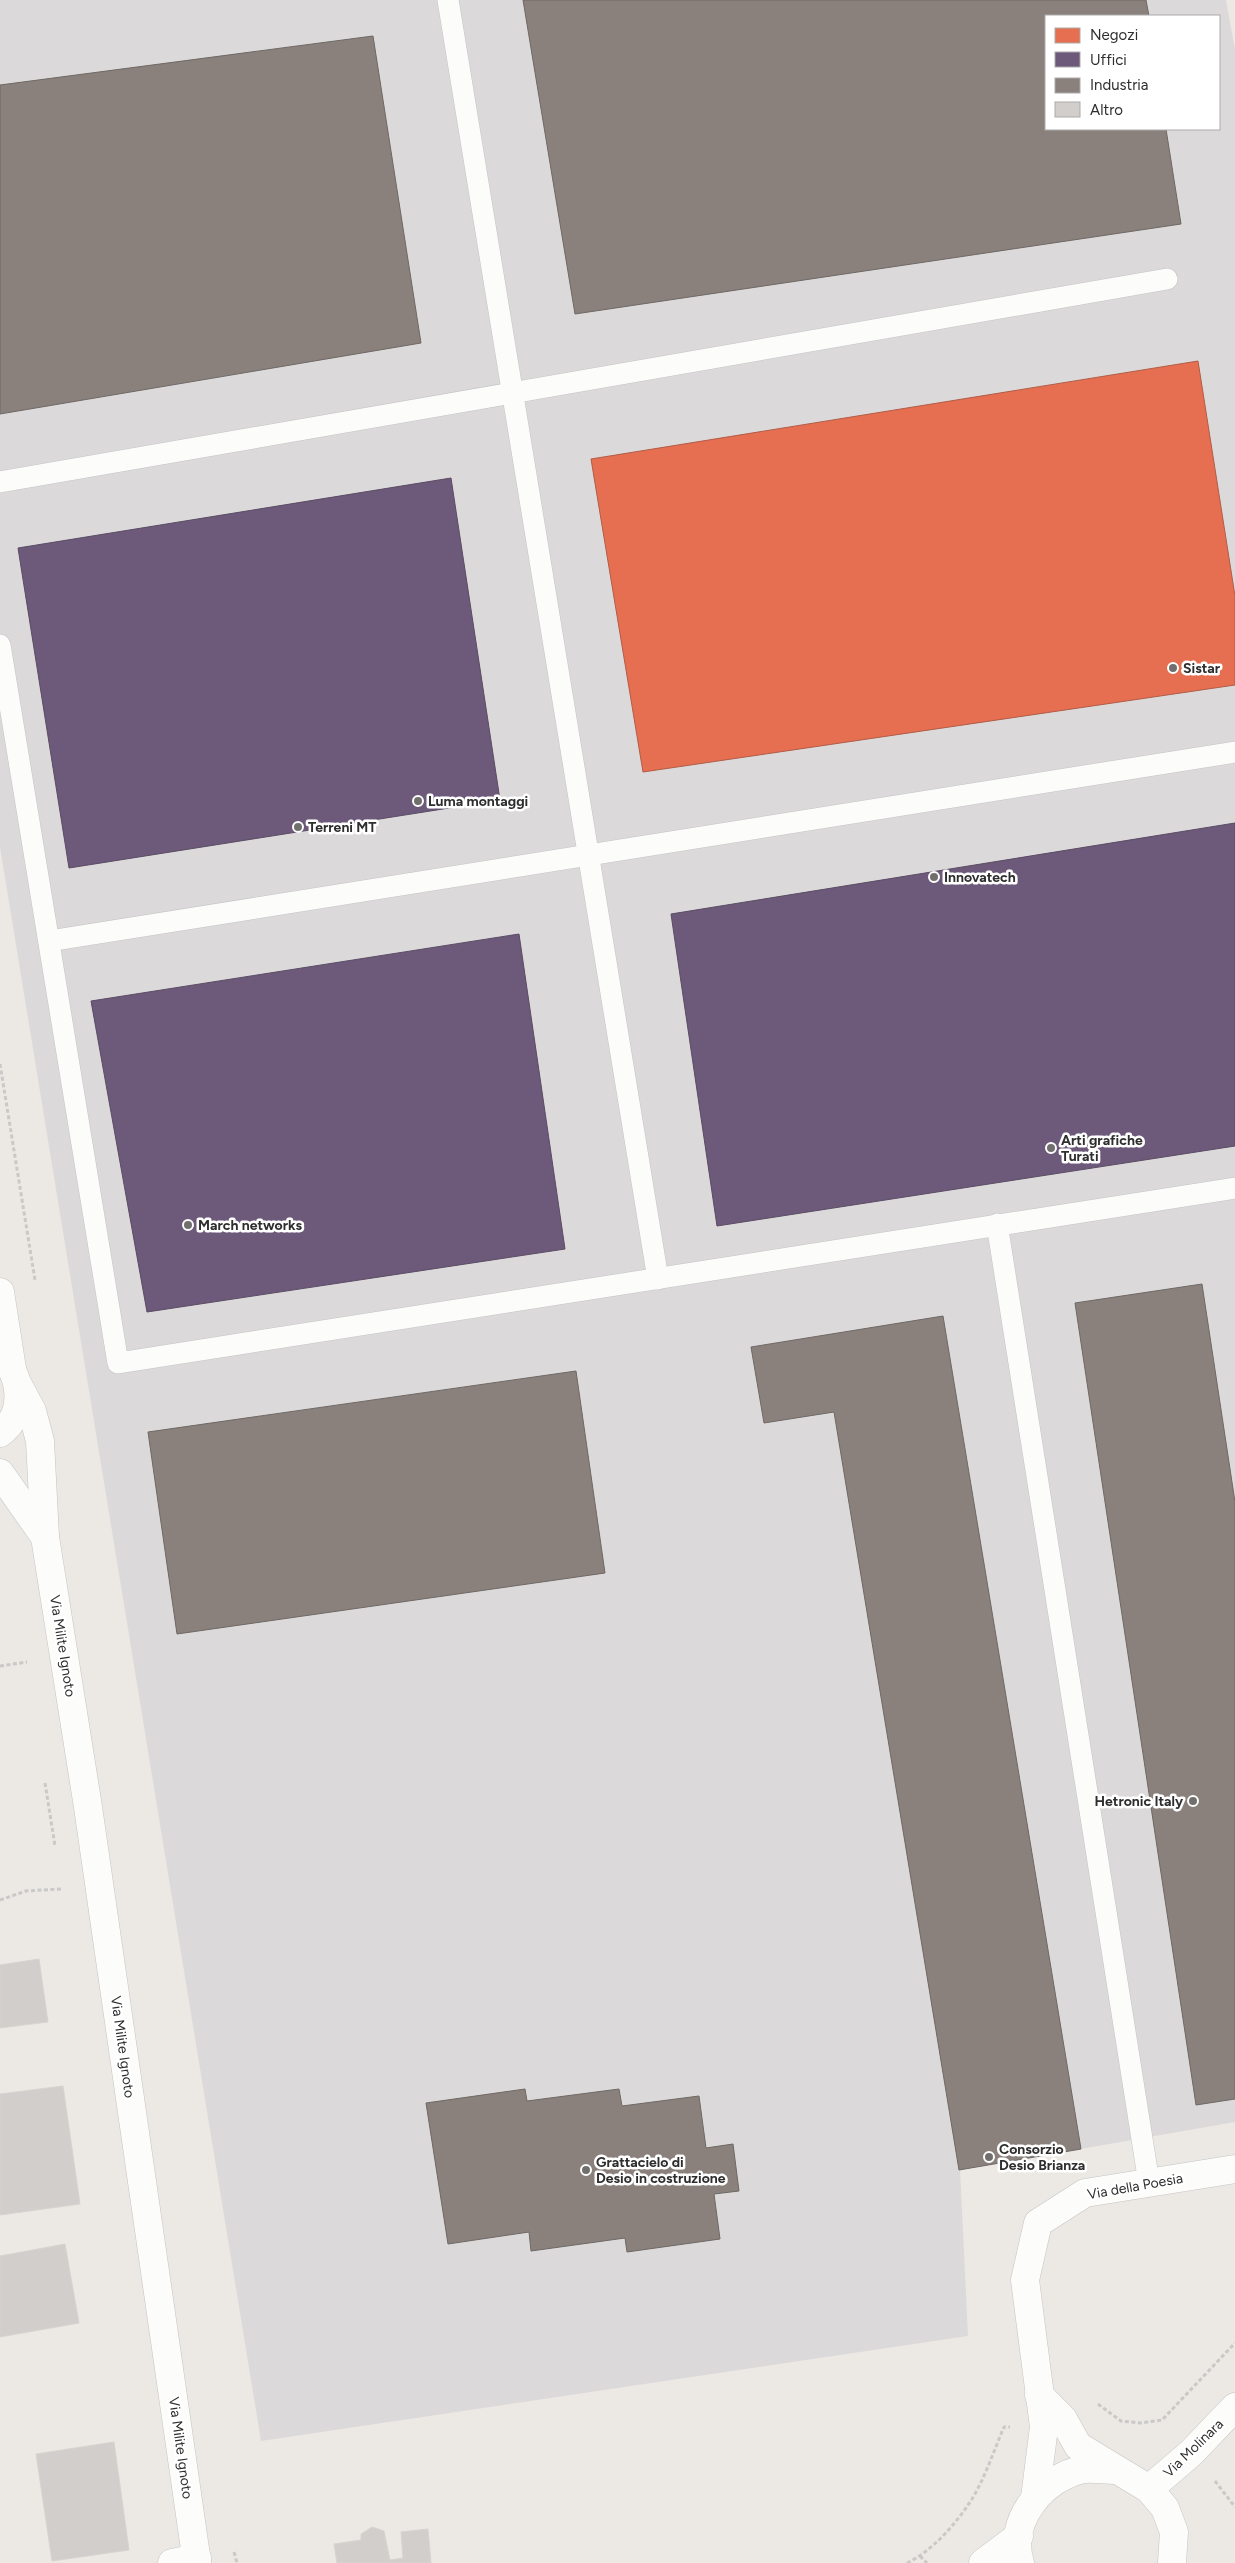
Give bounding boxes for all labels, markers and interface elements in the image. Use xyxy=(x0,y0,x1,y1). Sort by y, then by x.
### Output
legend xyxy=(1045,15,1220,130)
text: Negozi xyxy=(1090,26,1138,44)
text: Uffici xyxy=(1090,51,1127,69)
text: Industria xyxy=(1090,76,1148,94)
text: Altro xyxy=(1090,101,1123,119)
place label: Sistar xyxy=(1183,660,1221,677)
marker: Sistar xyxy=(1167,662,1179,674)
place label: Luma montaggi xyxy=(428,793,528,810)
marker: Luma montaggi xyxy=(412,795,424,807)
place label: Terreni MT xyxy=(308,819,377,836)
marker: Terreni MT xyxy=(292,821,304,833)
place label: Innovatech xyxy=(944,869,1016,886)
marker: Innovatech xyxy=(928,871,940,883)
place label: Arti grafiche Turati xyxy=(1061,1132,1143,1165)
marker: Arti grafiche Turati xyxy=(1045,1142,1057,1154)
place label: March networks xyxy=(198,1217,302,1234)
marker: March networks xyxy=(182,1219,194,1231)
street label: Via Milite Ignoto xyxy=(46,1594,79,1698)
place label: Hetronic Italy xyxy=(1095,1793,1184,1810)
marker: Hetronic Italy xyxy=(1187,1795,1199,1807)
street label: Via Milite Ignoto xyxy=(107,1995,138,2099)
place label: Consorzio Desio Brianza xyxy=(999,2141,1085,2174)
marker: Consorzio Desio Brianza xyxy=(983,2151,995,2163)
place label: Grattacielo di Desio in costruzione xyxy=(596,2154,726,2187)
marker: Grattacielo di Desio in costruzione xyxy=(580,2164,592,2176)
street label: Via della Poesia xyxy=(1086,2170,1184,2203)
street label: Via Milite Ignoto xyxy=(165,2396,196,2500)
street label: Via Molinara xyxy=(1160,2416,1227,2481)

